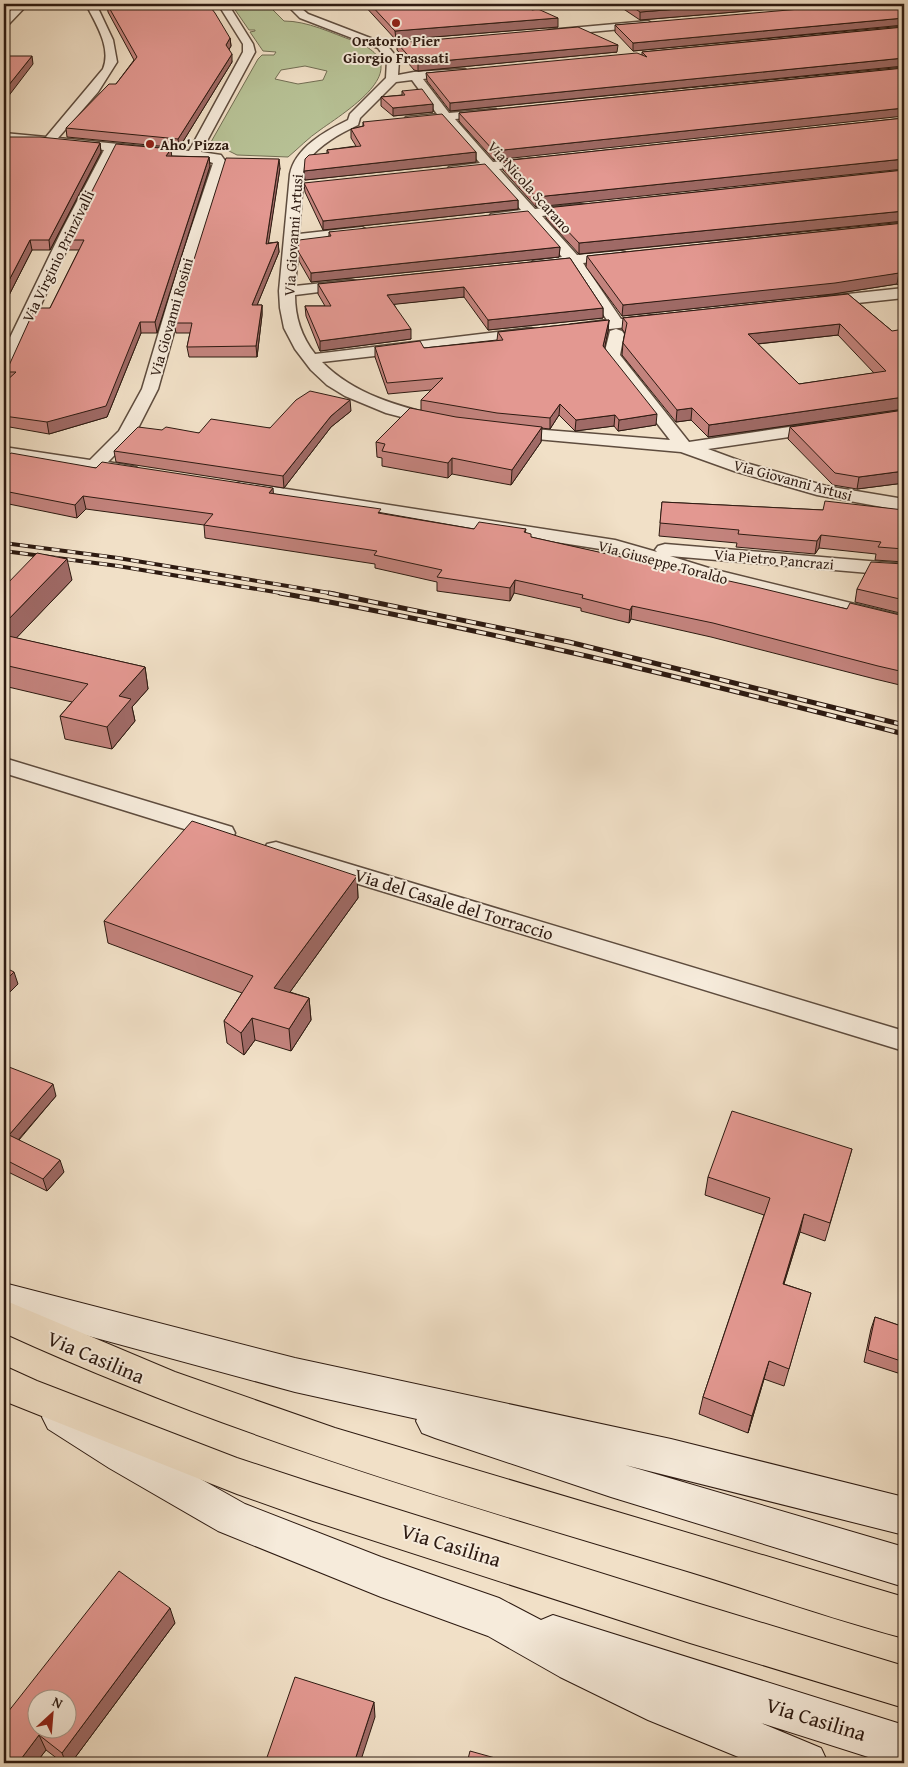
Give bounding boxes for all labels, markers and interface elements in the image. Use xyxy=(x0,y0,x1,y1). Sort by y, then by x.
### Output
marker: Oratorio Pier Giorgio Frassati xyxy=(390,17,402,29)
place label: Oratorio Pier Giorgio Frassati xyxy=(343,30,449,68)
place label: Aho' Pizza xyxy=(160,134,230,155)
street label: Via Nicola Scarano xyxy=(483,136,577,238)
marker: Aho' Pizza xyxy=(144,138,156,150)
street label: Via Giovanni Artusi xyxy=(278,173,308,297)
street label: Via Virginio Prinzivalli xyxy=(17,186,99,326)
street label: Via Giovanni Rosini xyxy=(144,255,198,379)
street label: Via Giovanni Artusi xyxy=(731,454,855,506)
street label: Via Giuseppe Toraldo xyxy=(596,535,731,590)
street label: Via Pietro Pancrazi xyxy=(713,543,835,575)
street label: Via del Casale del Torraccio xyxy=(351,861,557,947)
street label: Via Casilina xyxy=(42,1323,150,1391)
street label: Via Casilina xyxy=(397,1515,505,1575)
street label: Via Casilina xyxy=(762,1689,870,1749)
north arrow xyxy=(28,1690,78,1740)
text: N xyxy=(49,1691,67,1714)

